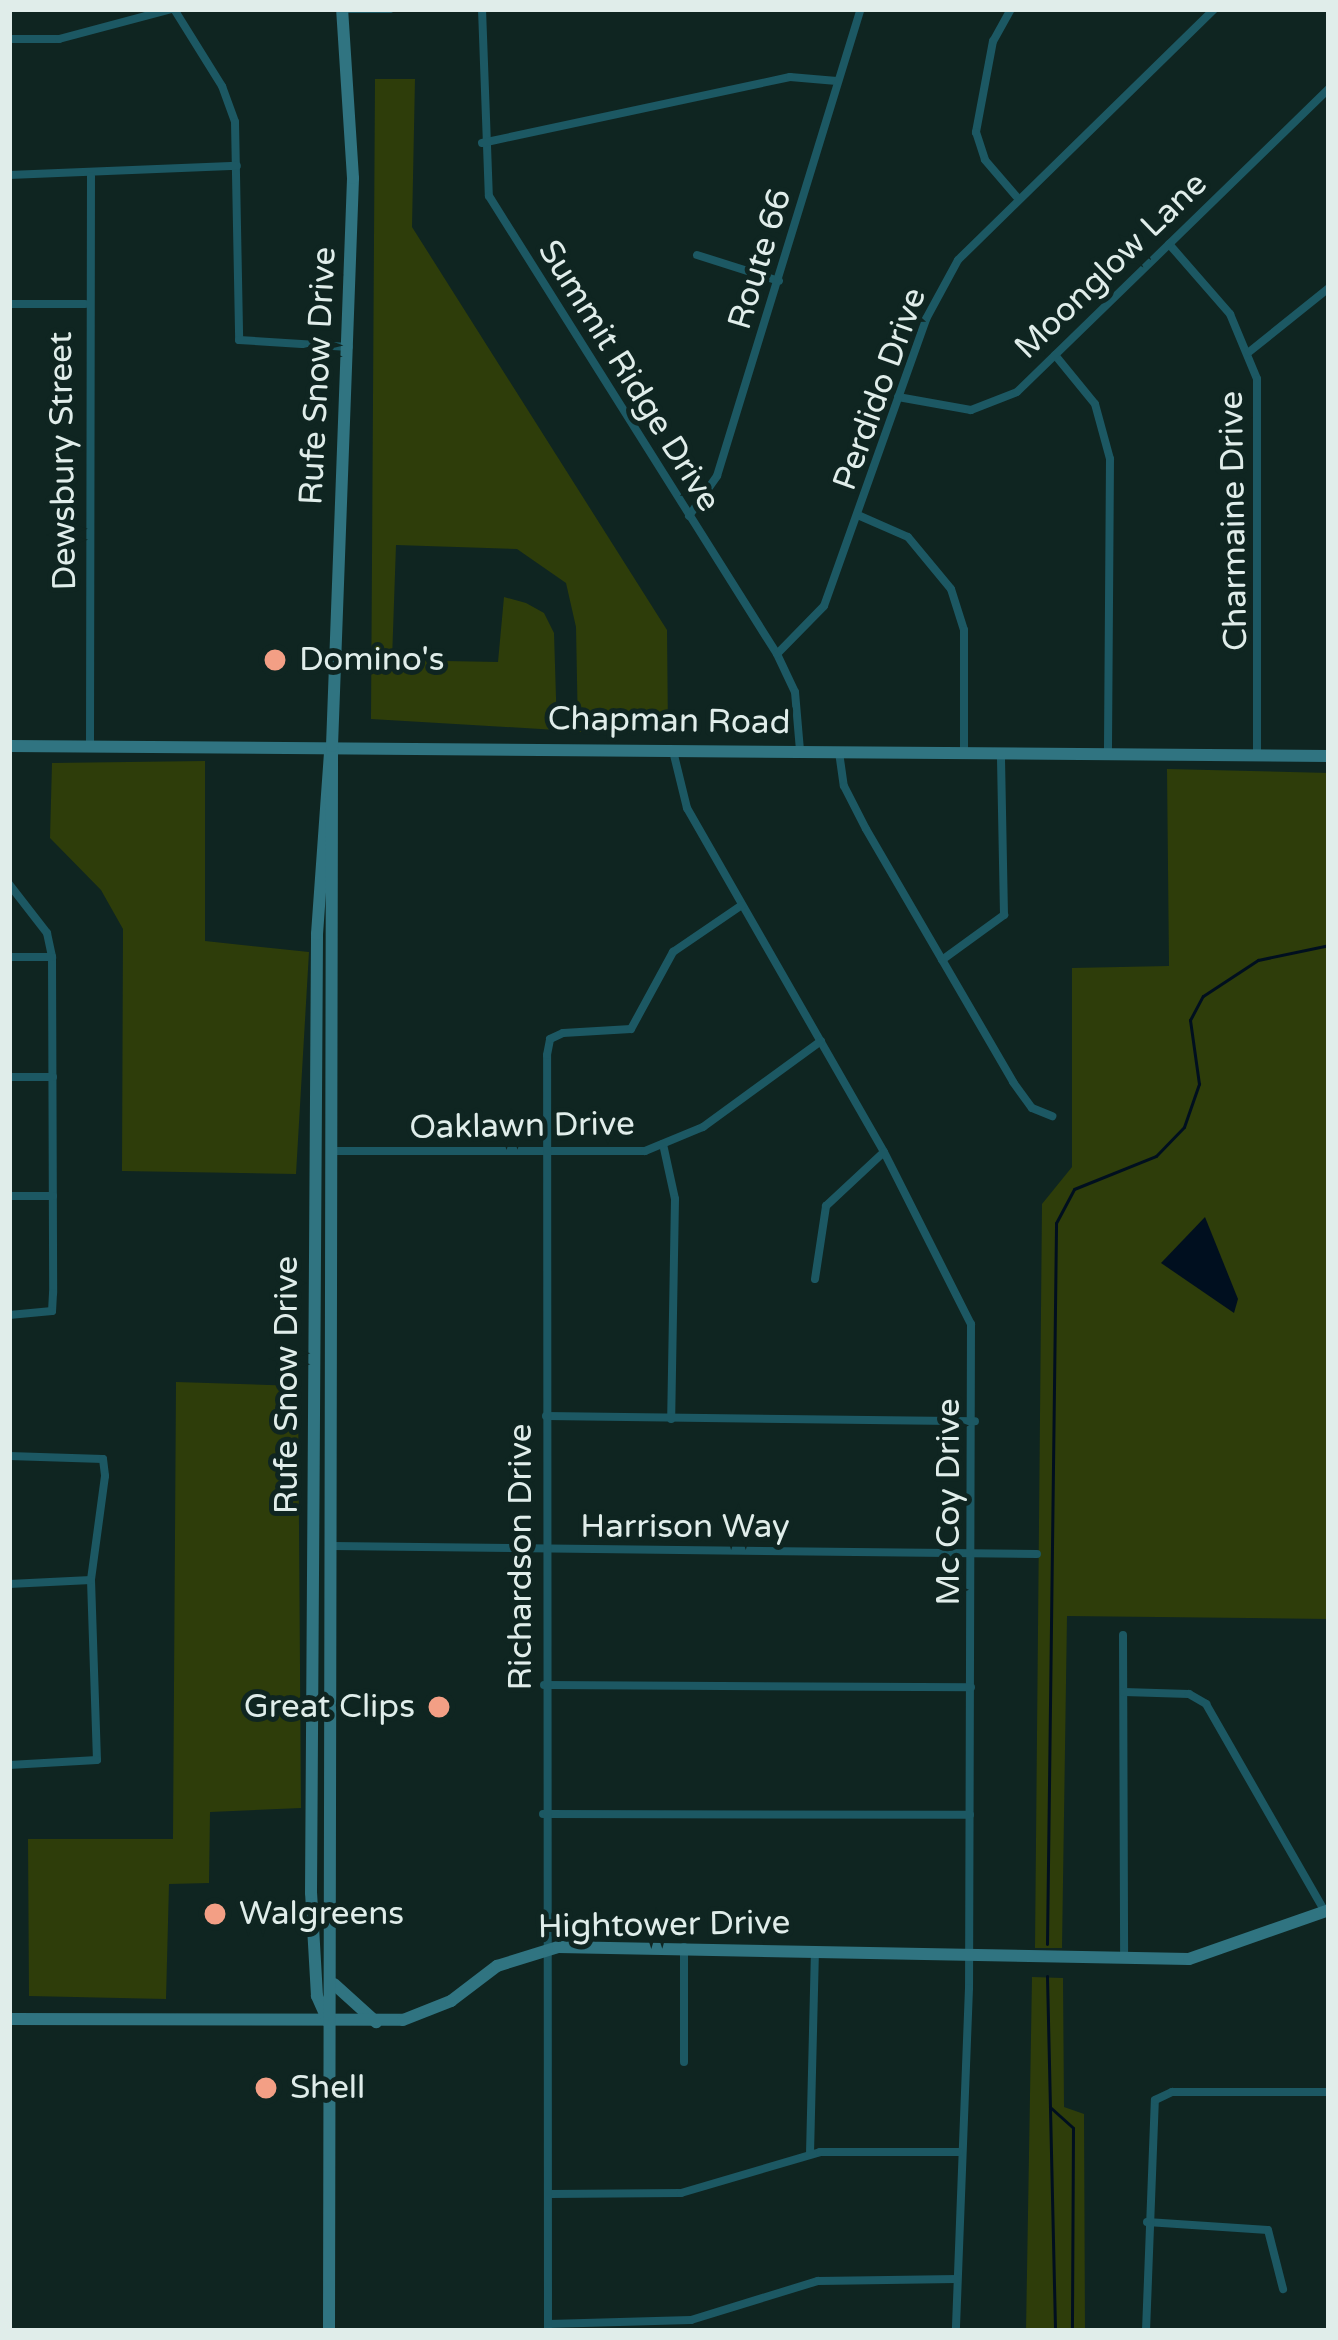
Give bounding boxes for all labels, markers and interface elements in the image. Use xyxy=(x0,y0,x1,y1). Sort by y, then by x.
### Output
street label: Moonglow Lane xyxy=(1007,164,1215,368)
street label: Route 66 xyxy=(720,184,800,334)
street label: Summit Ridge Drive xyxy=(530,233,728,519)
street label: Rufe Snow Drive xyxy=(291,246,345,506)
street label: Perdido Drive xyxy=(825,282,935,496)
street label: Dewsbury Street xyxy=(41,331,85,591)
street label: Charmaine Drive xyxy=(1212,391,1256,651)
place label: Domino's xyxy=(299,640,445,680)
marker: Domino's xyxy=(262,647,288,673)
street label: Chapman Road xyxy=(547,699,791,743)
street label: Oaklawn Drive xyxy=(409,1104,635,1148)
street label: Rufe Snow Drive xyxy=(267,1256,307,1514)
street label: Mc Coy Drive xyxy=(929,1398,969,1606)
street label: Richardson Drive xyxy=(501,1424,541,1690)
street label: Harrison Way xyxy=(580,1507,790,1547)
place label: Great Clips xyxy=(244,1687,415,1727)
marker: Great Clips xyxy=(426,1694,452,1720)
place label: Walgreens xyxy=(239,1894,404,1934)
marker: Walgreens xyxy=(202,1901,228,1927)
street label: Hightower Drive xyxy=(537,1903,791,1947)
place label: Shell xyxy=(290,2068,365,2108)
marker: Shell xyxy=(253,2075,279,2101)

